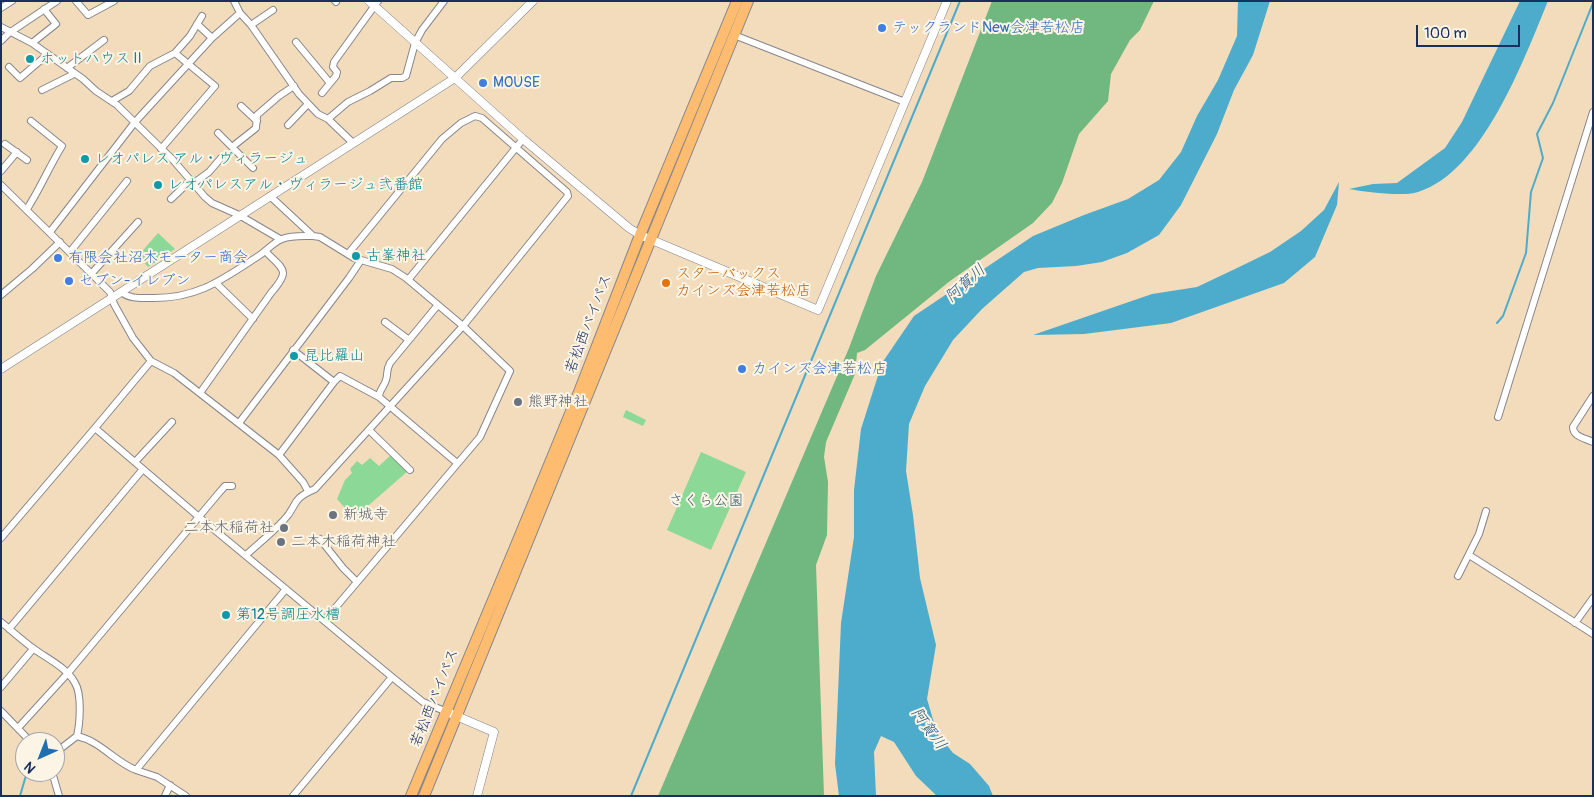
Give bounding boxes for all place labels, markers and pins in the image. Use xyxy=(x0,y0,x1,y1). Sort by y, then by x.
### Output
place label: テックランドNew会津若松店 xyxy=(892,19,1085,37)
marker: テックランドNew会津若松店 xyxy=(876,22,888,34)
place label: ホットハウス II xyxy=(40,50,142,68)
marker: ホットハウス II xyxy=(24,53,36,65)
place label: MOUSE xyxy=(493,74,540,92)
marker: MOUSE xyxy=(477,77,489,89)
place label: レオパレス アル・ヴィラージュ xyxy=(95,150,308,168)
marker: レオパレス アル・ヴィラージュ xyxy=(79,153,91,165)
place label: レオパレスアル・ヴィラージュ弐番館 xyxy=(168,176,423,194)
marker: レオパレスアル・ヴィラージュ弐番館 xyxy=(152,179,164,191)
place label: 古峯神社 xyxy=(366,247,426,265)
place label: 有限会社沼木モーター商会 xyxy=(68,249,248,267)
marker: 古峯神社 xyxy=(350,250,362,262)
marker: 有限会社沼木モーター商会 xyxy=(52,252,64,264)
place label: スターバックス カインズ会津若松店 xyxy=(676,265,811,300)
place label: セブン-イレブン xyxy=(79,272,190,290)
marker: セブン-イレブン xyxy=(63,275,75,287)
marker: スターバックス カインズ会津若松店 xyxy=(660,277,672,289)
place label: 昆比羅山 xyxy=(304,347,364,365)
marker: 昆比羅山 xyxy=(288,350,300,362)
place label: カインズ会津若松店 xyxy=(752,360,887,378)
marker: カインズ会津若松店 xyxy=(736,363,748,375)
place label: 熊野神社 xyxy=(528,393,588,411)
marker: 熊野神社 xyxy=(512,396,524,408)
place label: 新城寺 xyxy=(343,506,388,524)
marker: 新城寺 xyxy=(327,509,339,521)
place label: 二本木稲荷社 xyxy=(184,519,274,537)
marker: 二本木稲荷社 xyxy=(278,522,290,534)
place label: 二本木稲荷神社 xyxy=(291,533,396,551)
marker: 二本木稲荷神社 xyxy=(275,536,287,548)
place label: 第12号調圧水槽 xyxy=(236,606,340,624)
marker: 第12号調圧水槽 xyxy=(220,609,232,621)

